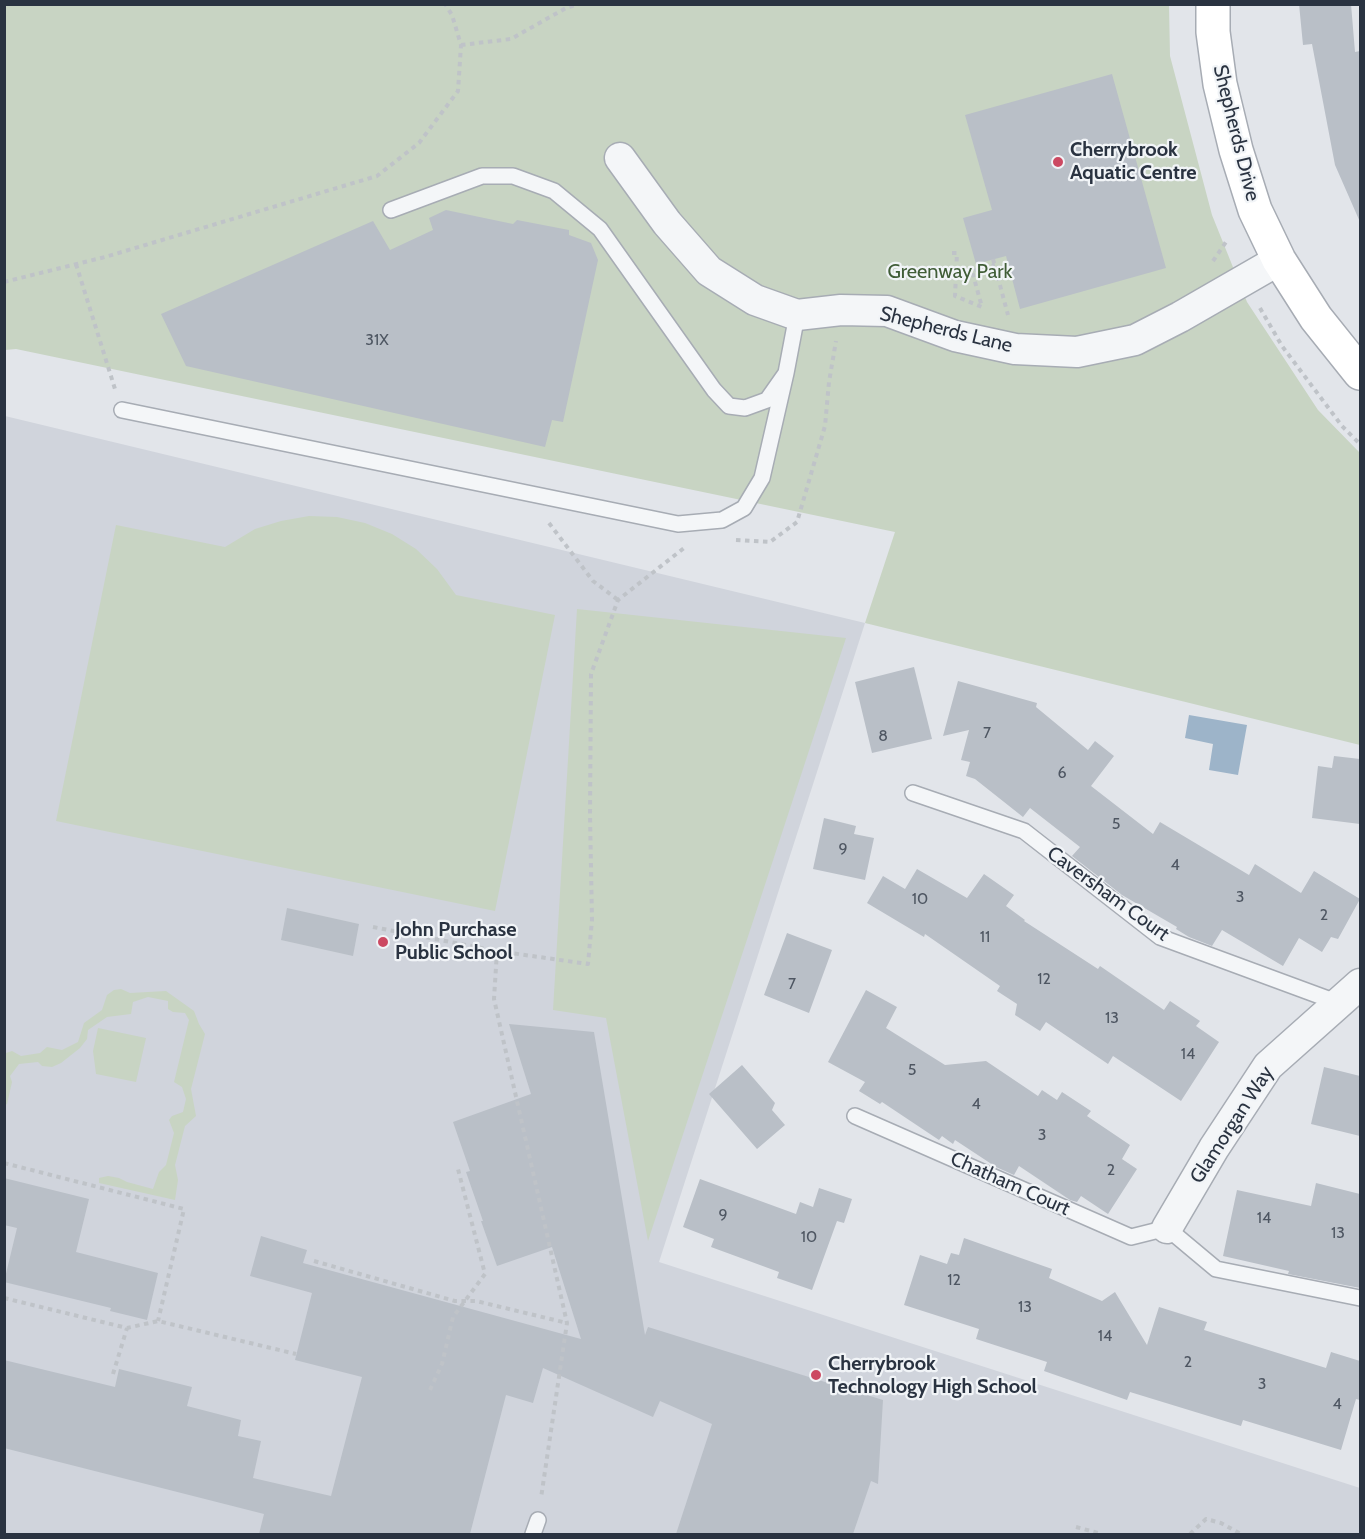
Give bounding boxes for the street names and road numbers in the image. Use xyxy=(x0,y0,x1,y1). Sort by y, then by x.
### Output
street label: Shepherds Drive xyxy=(1207,62,1265,204)
street label: Shepherds Lane xyxy=(877,302,1015,358)
street label: Caversham Court xyxy=(1042,842,1174,946)
street label: Glamorgan Way xyxy=(1185,1062,1279,1188)
street label: Chatham Court xyxy=(946,1147,1074,1221)

